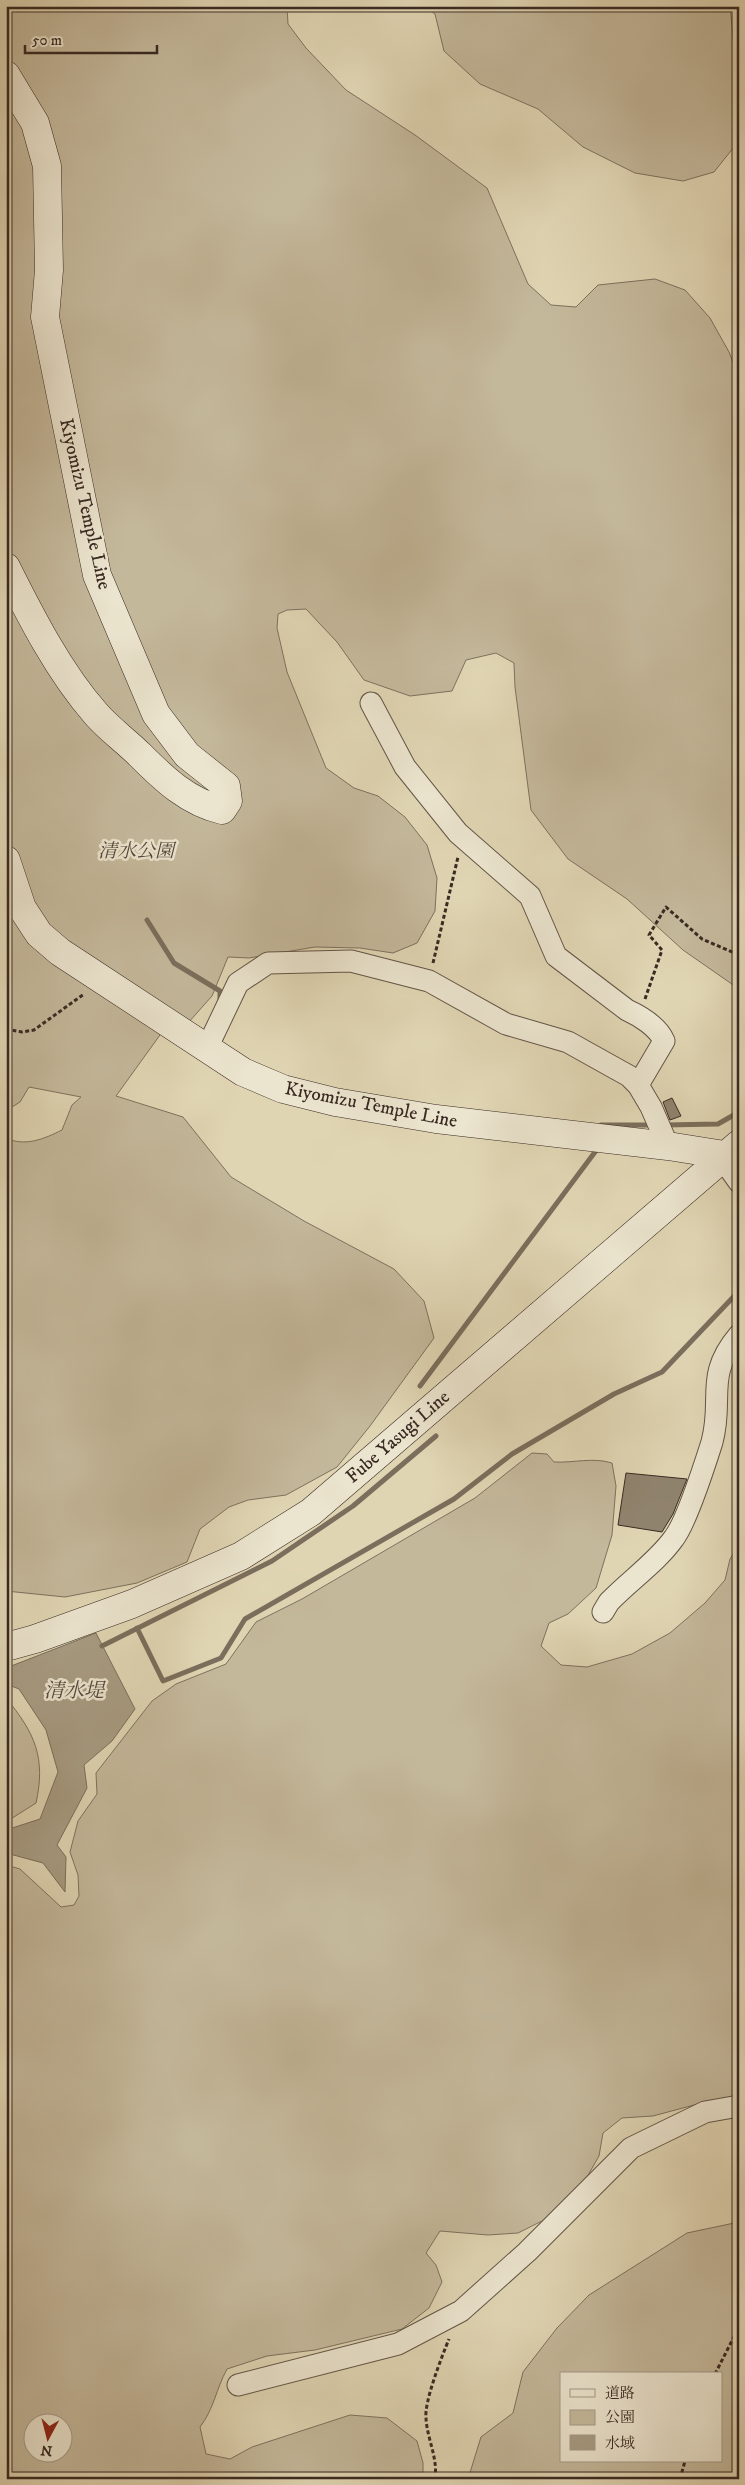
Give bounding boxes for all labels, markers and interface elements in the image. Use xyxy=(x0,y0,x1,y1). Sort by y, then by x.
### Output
scale bar xyxy=(25,22,158,54)
text: 50 m xyxy=(32,31,62,50)
street label: Kiyomizu Temple Line xyxy=(54,416,116,592)
park label: 清水公園 xyxy=(98,840,177,863)
street label: Kiyomizu Temple Line xyxy=(283,1077,459,1133)
street label: Fube Yasugi Line xyxy=(341,1386,455,1488)
water label: 清水堤 xyxy=(44,1679,106,1704)
legend xyxy=(560,2372,722,2462)
text: 道路 xyxy=(605,2384,635,2403)
text: 公園 xyxy=(605,2408,635,2427)
north arrow xyxy=(22,2412,72,2462)
text: 水域 xyxy=(605,2434,635,2453)
text: N xyxy=(39,2440,53,2460)

